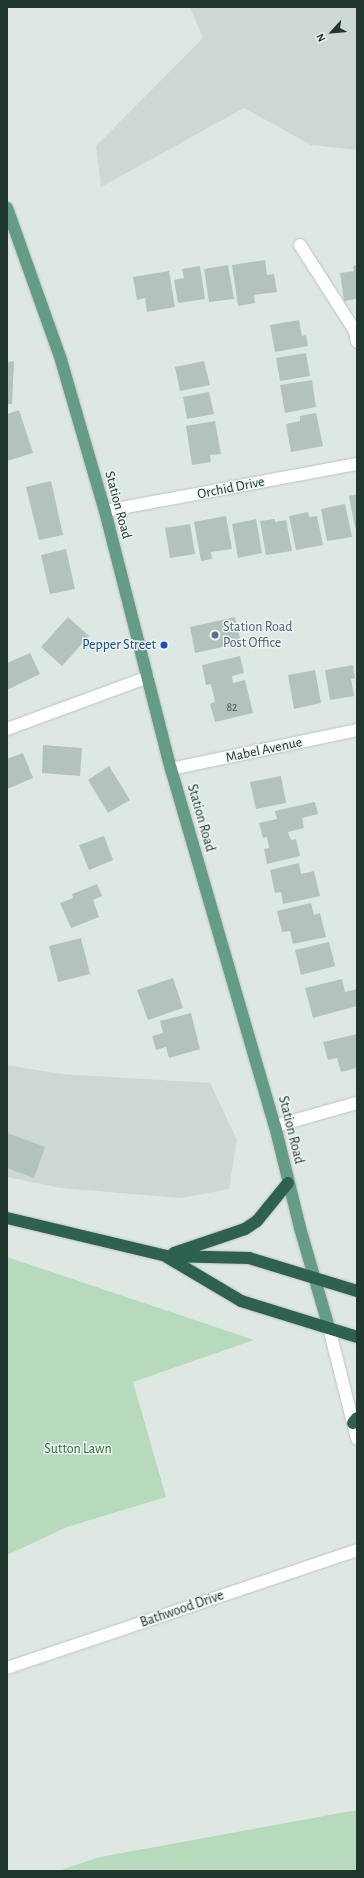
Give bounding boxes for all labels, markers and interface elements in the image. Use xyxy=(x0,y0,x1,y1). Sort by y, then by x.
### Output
north arrow xyxy=(312,12,352,52)
text: N xyxy=(314,32,328,44)
street label: Station Road xyxy=(101,469,135,541)
street label: Orchid Drive xyxy=(196,473,266,503)
place label: Station Road Post Office xyxy=(223,619,293,652)
marker: Station Road Post Office xyxy=(210,630,220,640)
place label: Pepper Street xyxy=(82,637,156,653)
marker: Pepper Street xyxy=(159,640,169,650)
house number: 82 xyxy=(226,701,238,715)
street label: Mabel Avenue xyxy=(224,734,304,766)
street label: Station Road xyxy=(183,782,219,854)
street label: Station Road xyxy=(274,1094,308,1166)
park label: Sutton Lawn xyxy=(44,1441,112,1457)
street label: Bathwood Drive xyxy=(138,1587,226,1631)

